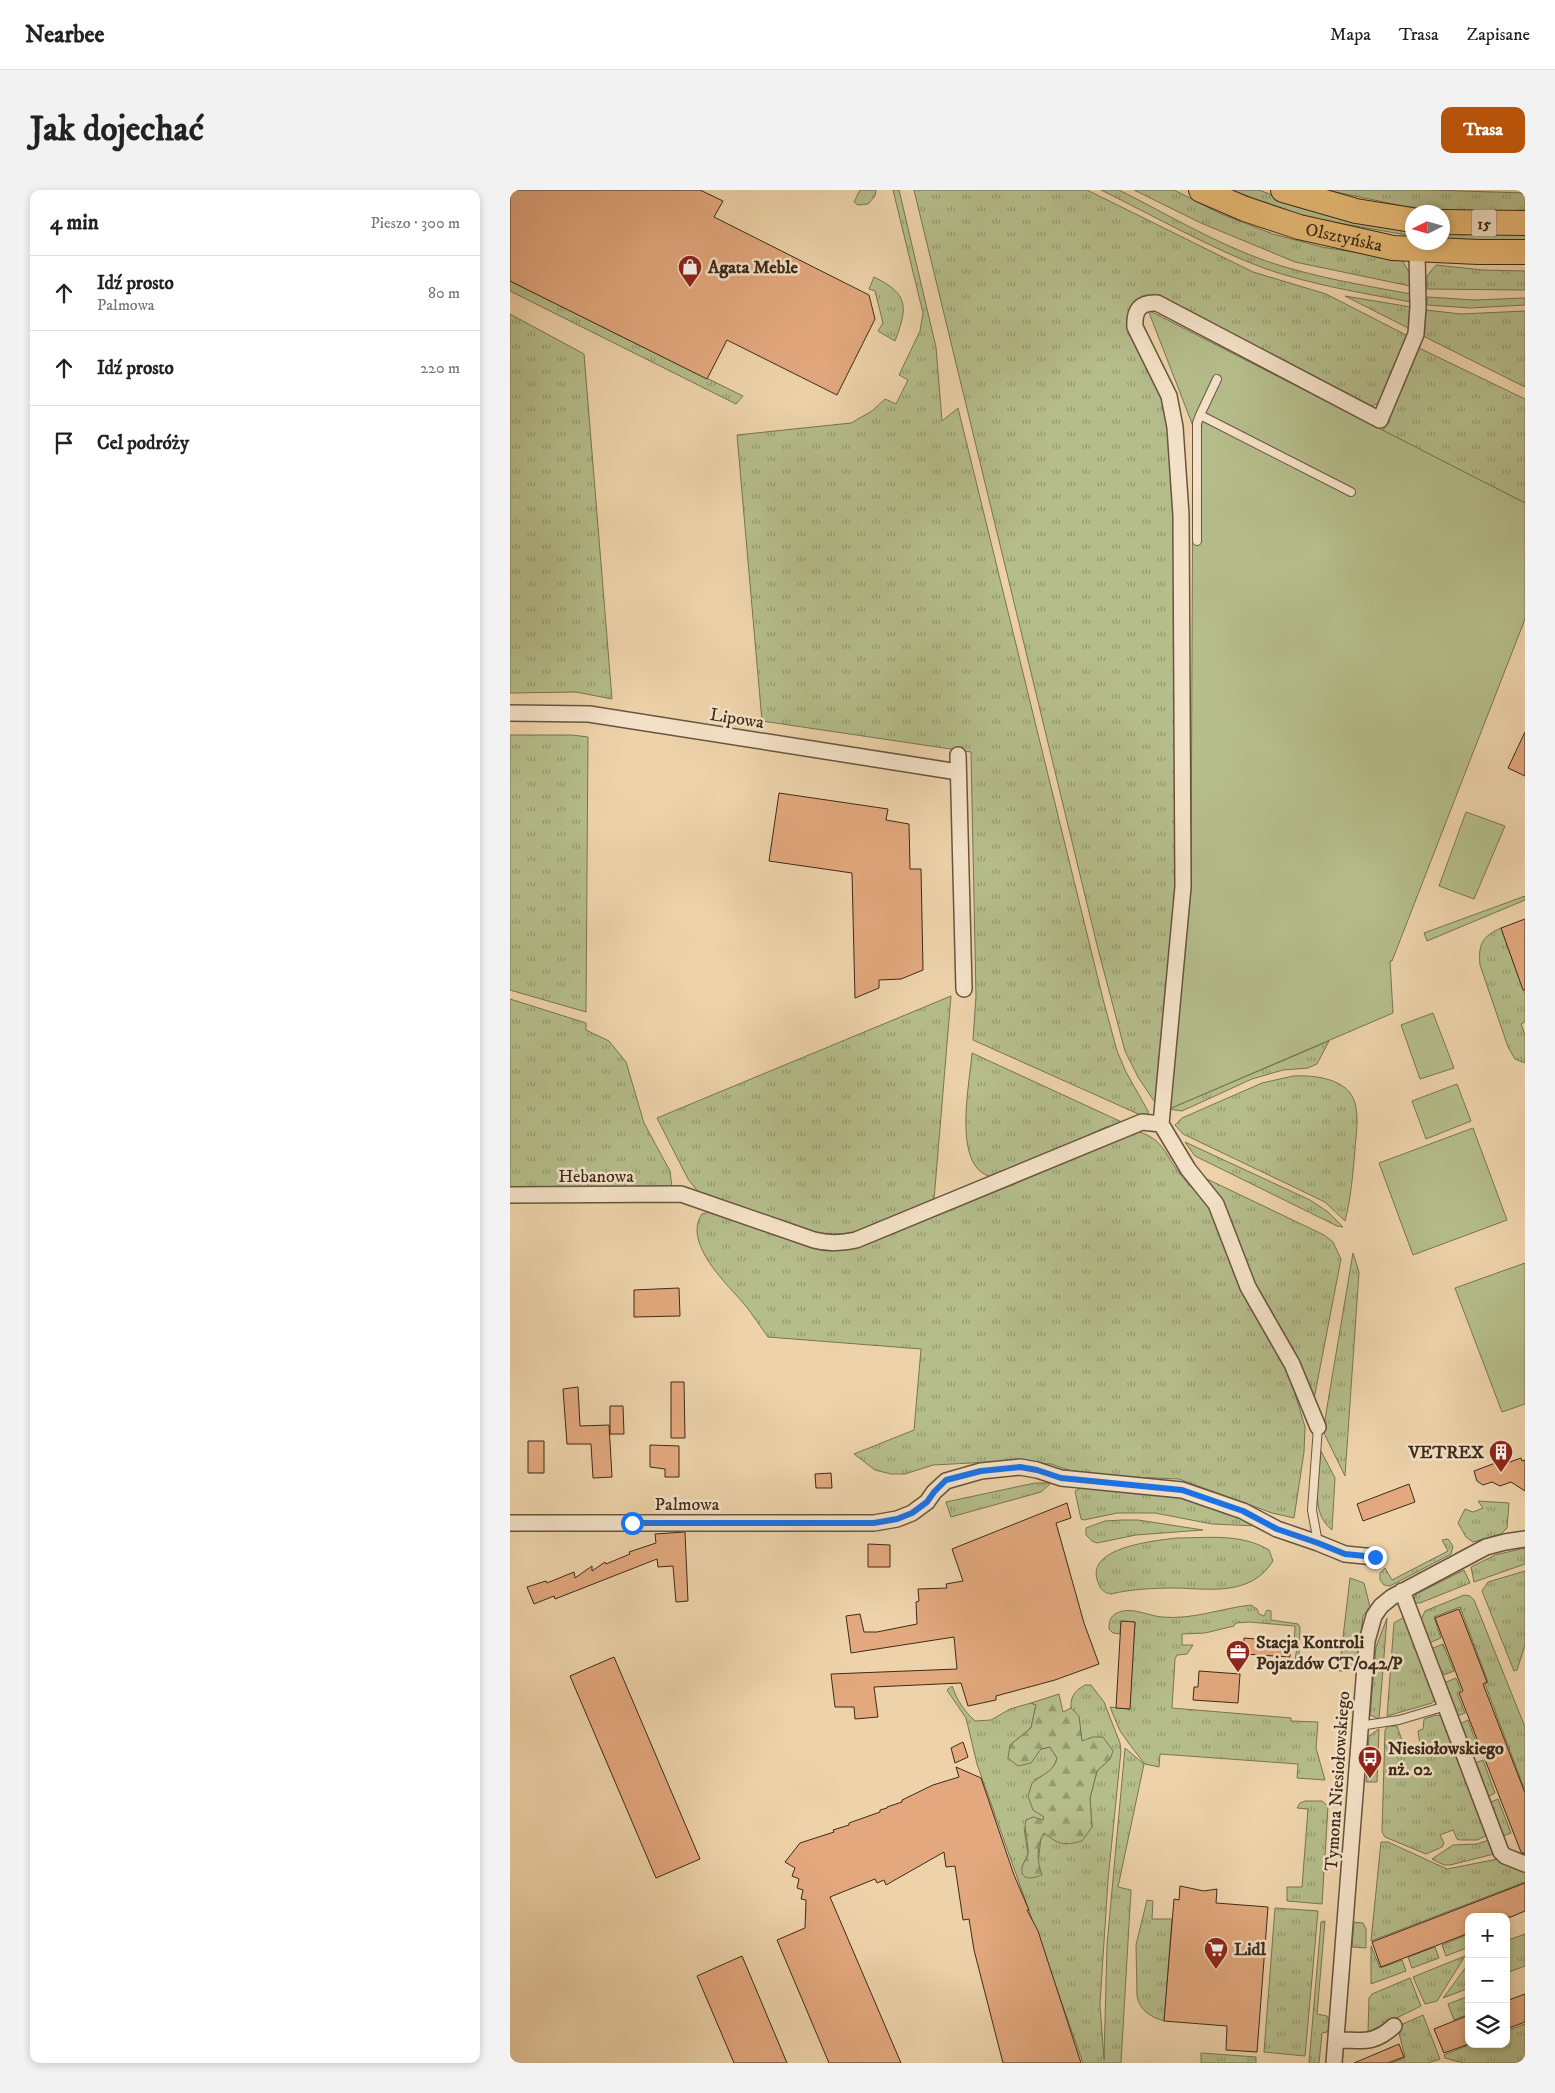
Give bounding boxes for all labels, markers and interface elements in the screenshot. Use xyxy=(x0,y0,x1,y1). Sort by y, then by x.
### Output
text: Nearbee xyxy=(25,20,104,50)
text: Mapa xyxy=(1330,24,1371,46)
text: Trasa xyxy=(1399,24,1439,46)
text: Zapisane xyxy=(1467,24,1530,46)
button: Trasa xyxy=(1441,107,1525,153)
text: Jak dojechać xyxy=(30,108,204,152)
north arrow xyxy=(1405,205,1450,250)
road number: 15 xyxy=(1472,209,1496,236)
text: 4 min xyxy=(50,210,99,236)
text: Pieszo · 300 m xyxy=(371,213,460,233)
street label: Olsztyńska xyxy=(1303,219,1385,257)
shop icon: Agata Meble xyxy=(677,254,703,288)
place label: Agata Meble xyxy=(707,257,798,279)
text: Idź prosto xyxy=(97,272,174,295)
icon: ahead xyxy=(50,279,78,307)
text: 80 m xyxy=(428,283,460,303)
text: Palmowa xyxy=(97,295,155,315)
icon: ahead xyxy=(50,354,78,382)
text: Idź prosto xyxy=(97,357,174,380)
text: 220 m xyxy=(420,358,460,378)
icon: arrive xyxy=(50,429,78,457)
text: Cel podróży xyxy=(97,432,189,455)
street label: Lipowa xyxy=(708,704,766,734)
street label: Hebanowa xyxy=(558,1166,634,1188)
building icon: VETREX xyxy=(1488,1439,1514,1473)
place label: VETREX xyxy=(1407,1442,1485,1464)
street label: Palmowa xyxy=(655,1494,720,1516)
route start xyxy=(621,1512,644,1535)
route end xyxy=(1364,1546,1387,1569)
place label: Stacja Kontroli Pojazdów CT/042/P xyxy=(1256,1632,1403,1675)
office icon: Stacja Kontroli Pojazdów CT/042/P xyxy=(1225,1639,1251,1673)
street label: Tymona Niesiołowskiego xyxy=(1321,1690,1355,1872)
place label: Niesiołowskiego nż. 02 xyxy=(1388,1738,1504,1781)
bus stop icon: Niesiołowskiego nż. 02 xyxy=(1357,1745,1383,1779)
map controls xyxy=(1465,1913,1510,2048)
button: + xyxy=(1465,1913,1510,1958)
supermarket icon: Lidl xyxy=(1203,1936,1229,1970)
place label: Lidl xyxy=(1234,1939,1267,1961)
button: − xyxy=(1465,1958,1510,2003)
button: layers xyxy=(1465,2003,1510,2048)

